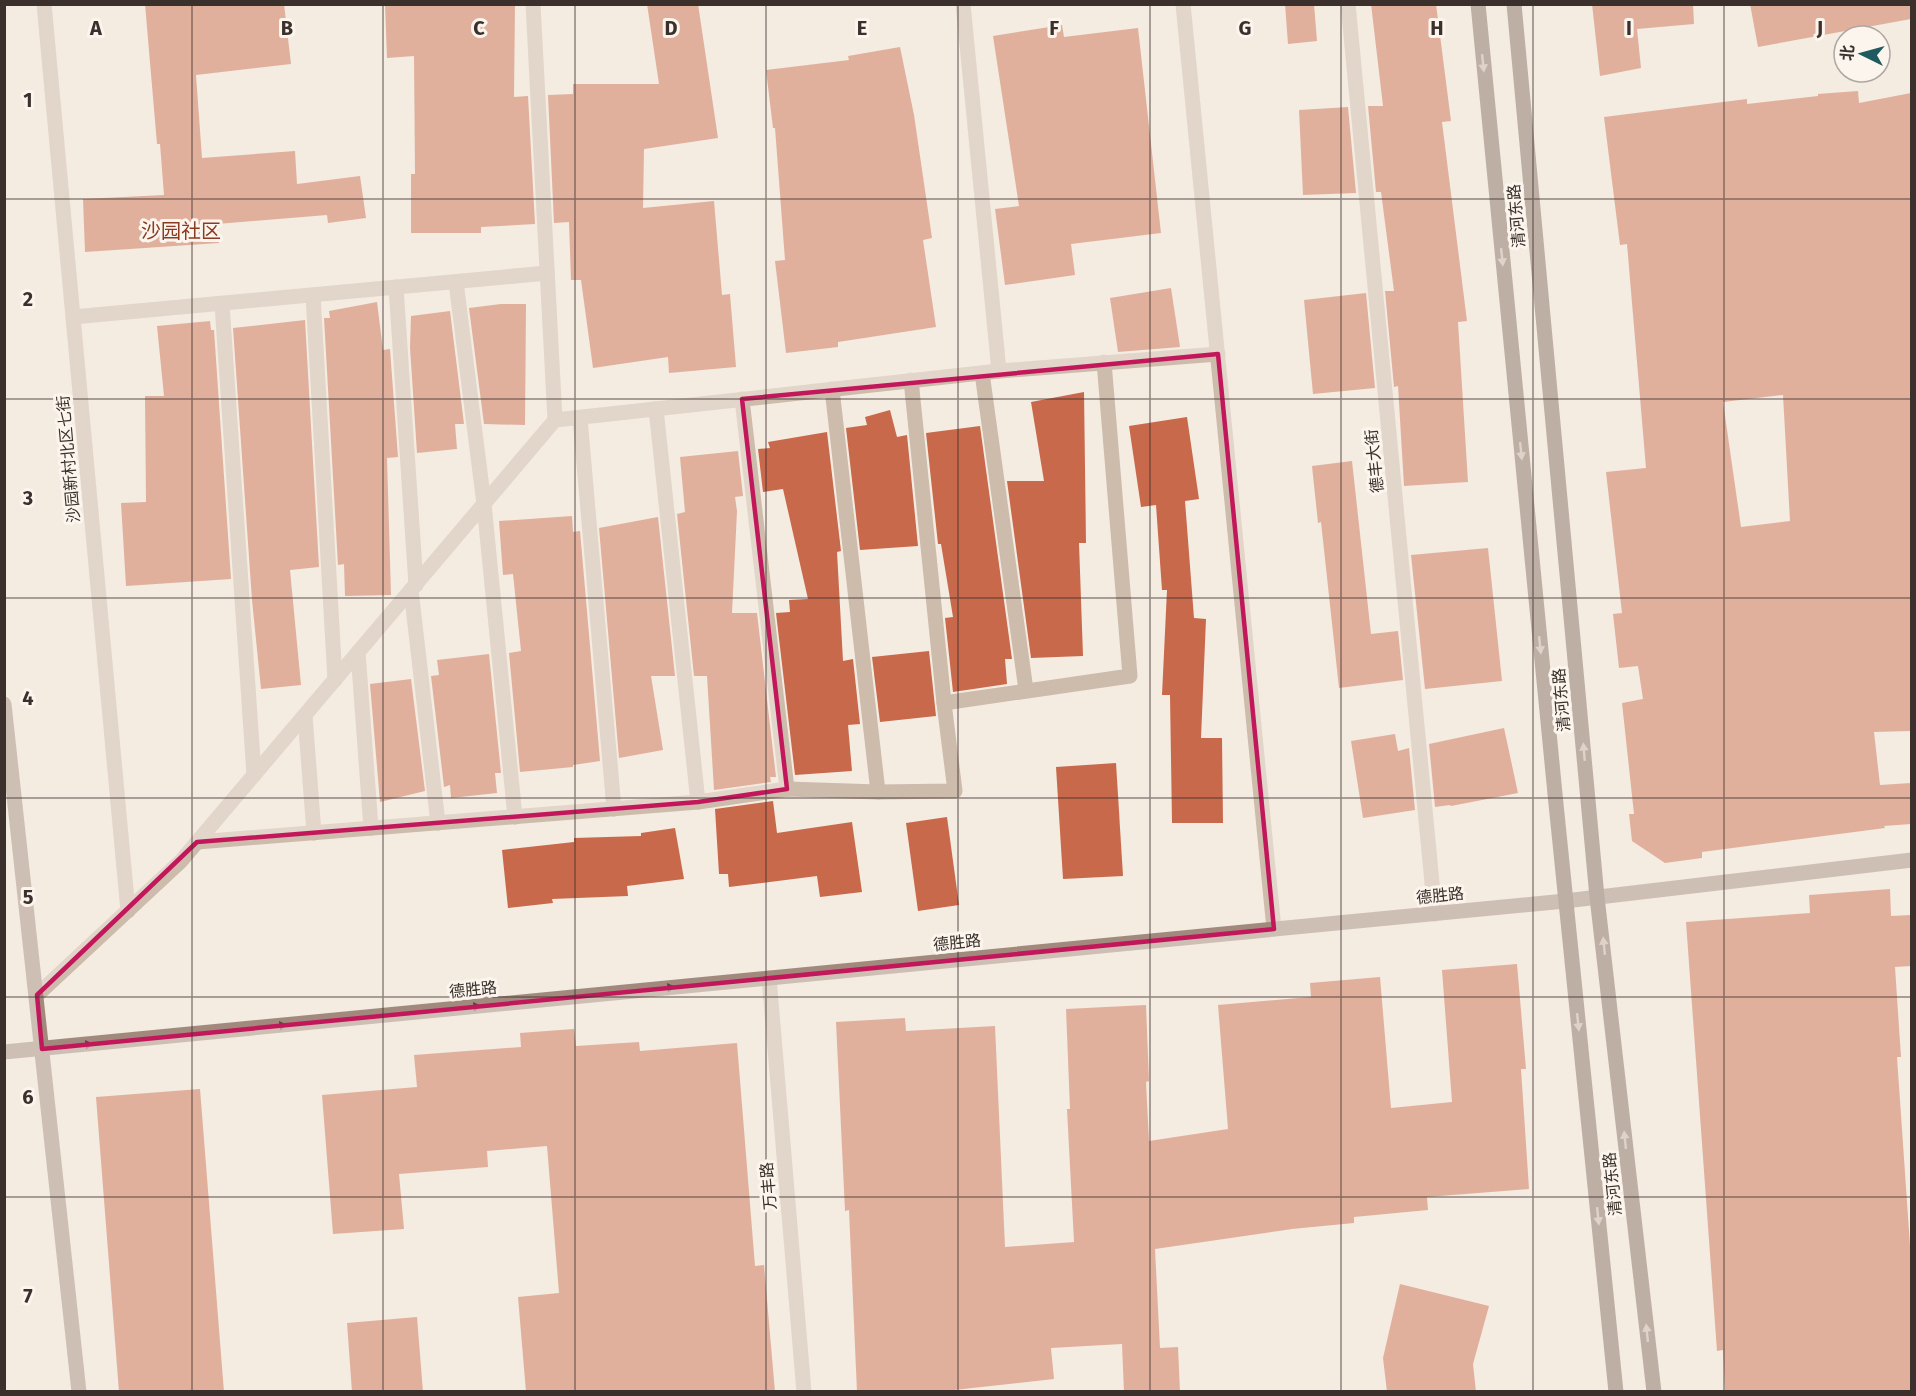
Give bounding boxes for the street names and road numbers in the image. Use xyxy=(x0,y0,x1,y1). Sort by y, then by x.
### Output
street label: 清河东路 xyxy=(1504,183,1529,249)
street label: 沙园新村北区七街 xyxy=(53,394,84,524)
street label: 德丰大街 xyxy=(1362,428,1387,494)
street label: 清河东路 xyxy=(1549,667,1574,733)
street label: 德胜路 xyxy=(1415,884,1465,907)
street label: 德胜路 xyxy=(932,931,982,954)
street label: 德胜路 xyxy=(448,978,498,1001)
street label: 清河东路 xyxy=(1600,1151,1625,1217)
street label: 万丰路 xyxy=(757,1161,780,1211)

